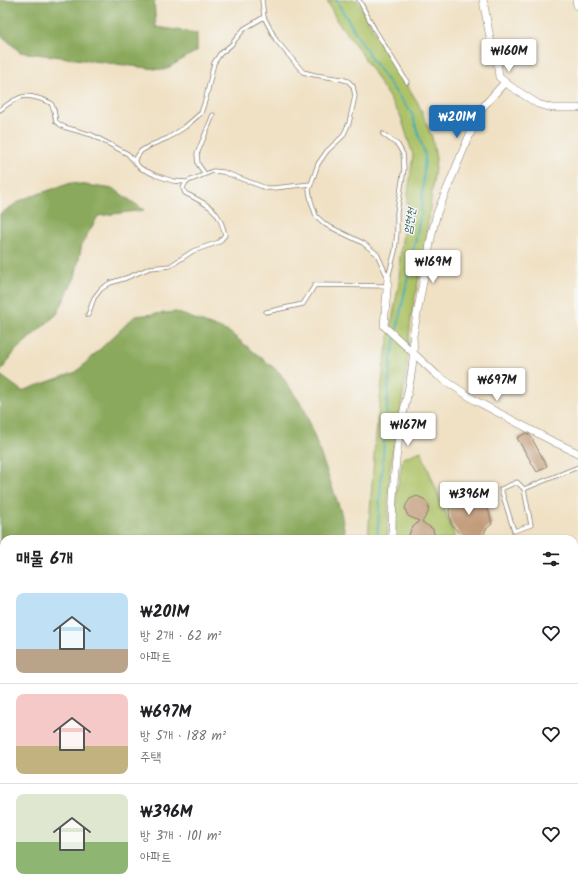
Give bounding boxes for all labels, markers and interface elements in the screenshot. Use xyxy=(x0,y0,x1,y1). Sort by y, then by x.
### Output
pin: ₩160M xyxy=(481,39,537,73)
text: ₩160M xyxy=(490,41,528,62)
pin: ₩201M xyxy=(429,105,485,139)
text: ₩201M xyxy=(438,107,476,128)
water label: 엄현천 xyxy=(399,205,421,236)
pin: ₩169M xyxy=(405,250,461,284)
text: ₩169M xyxy=(414,252,452,273)
pin: ₩697M xyxy=(469,368,525,402)
text: ₩697M xyxy=(477,370,517,391)
pin: ₩167M xyxy=(380,413,436,447)
text: ₩167M xyxy=(390,415,426,436)
pin: ₩396M xyxy=(441,482,497,516)
text: ₩396M xyxy=(449,484,489,505)
text: 매물 6개 xyxy=(16,546,73,573)
icon: filters xyxy=(540,548,562,570)
text: ₩201M xyxy=(140,599,189,626)
icon: home xyxy=(48,609,96,657)
icon: heart xyxy=(540,622,562,644)
text: 방 2개 · 62 m² xyxy=(140,626,222,647)
text: 아파트 xyxy=(140,647,171,668)
text: ₩697M xyxy=(140,699,191,726)
icon: home xyxy=(48,710,96,758)
icon: heart xyxy=(540,723,562,745)
text: 방 5개 · 188 m² xyxy=(140,726,226,747)
text: 주택 xyxy=(140,747,161,768)
text: ₩396M xyxy=(140,799,193,826)
icon: home xyxy=(48,810,96,858)
icon: heart xyxy=(540,823,562,845)
text: 방 3개 · 101 m² xyxy=(140,826,221,847)
text: 아파트 xyxy=(140,847,171,868)

